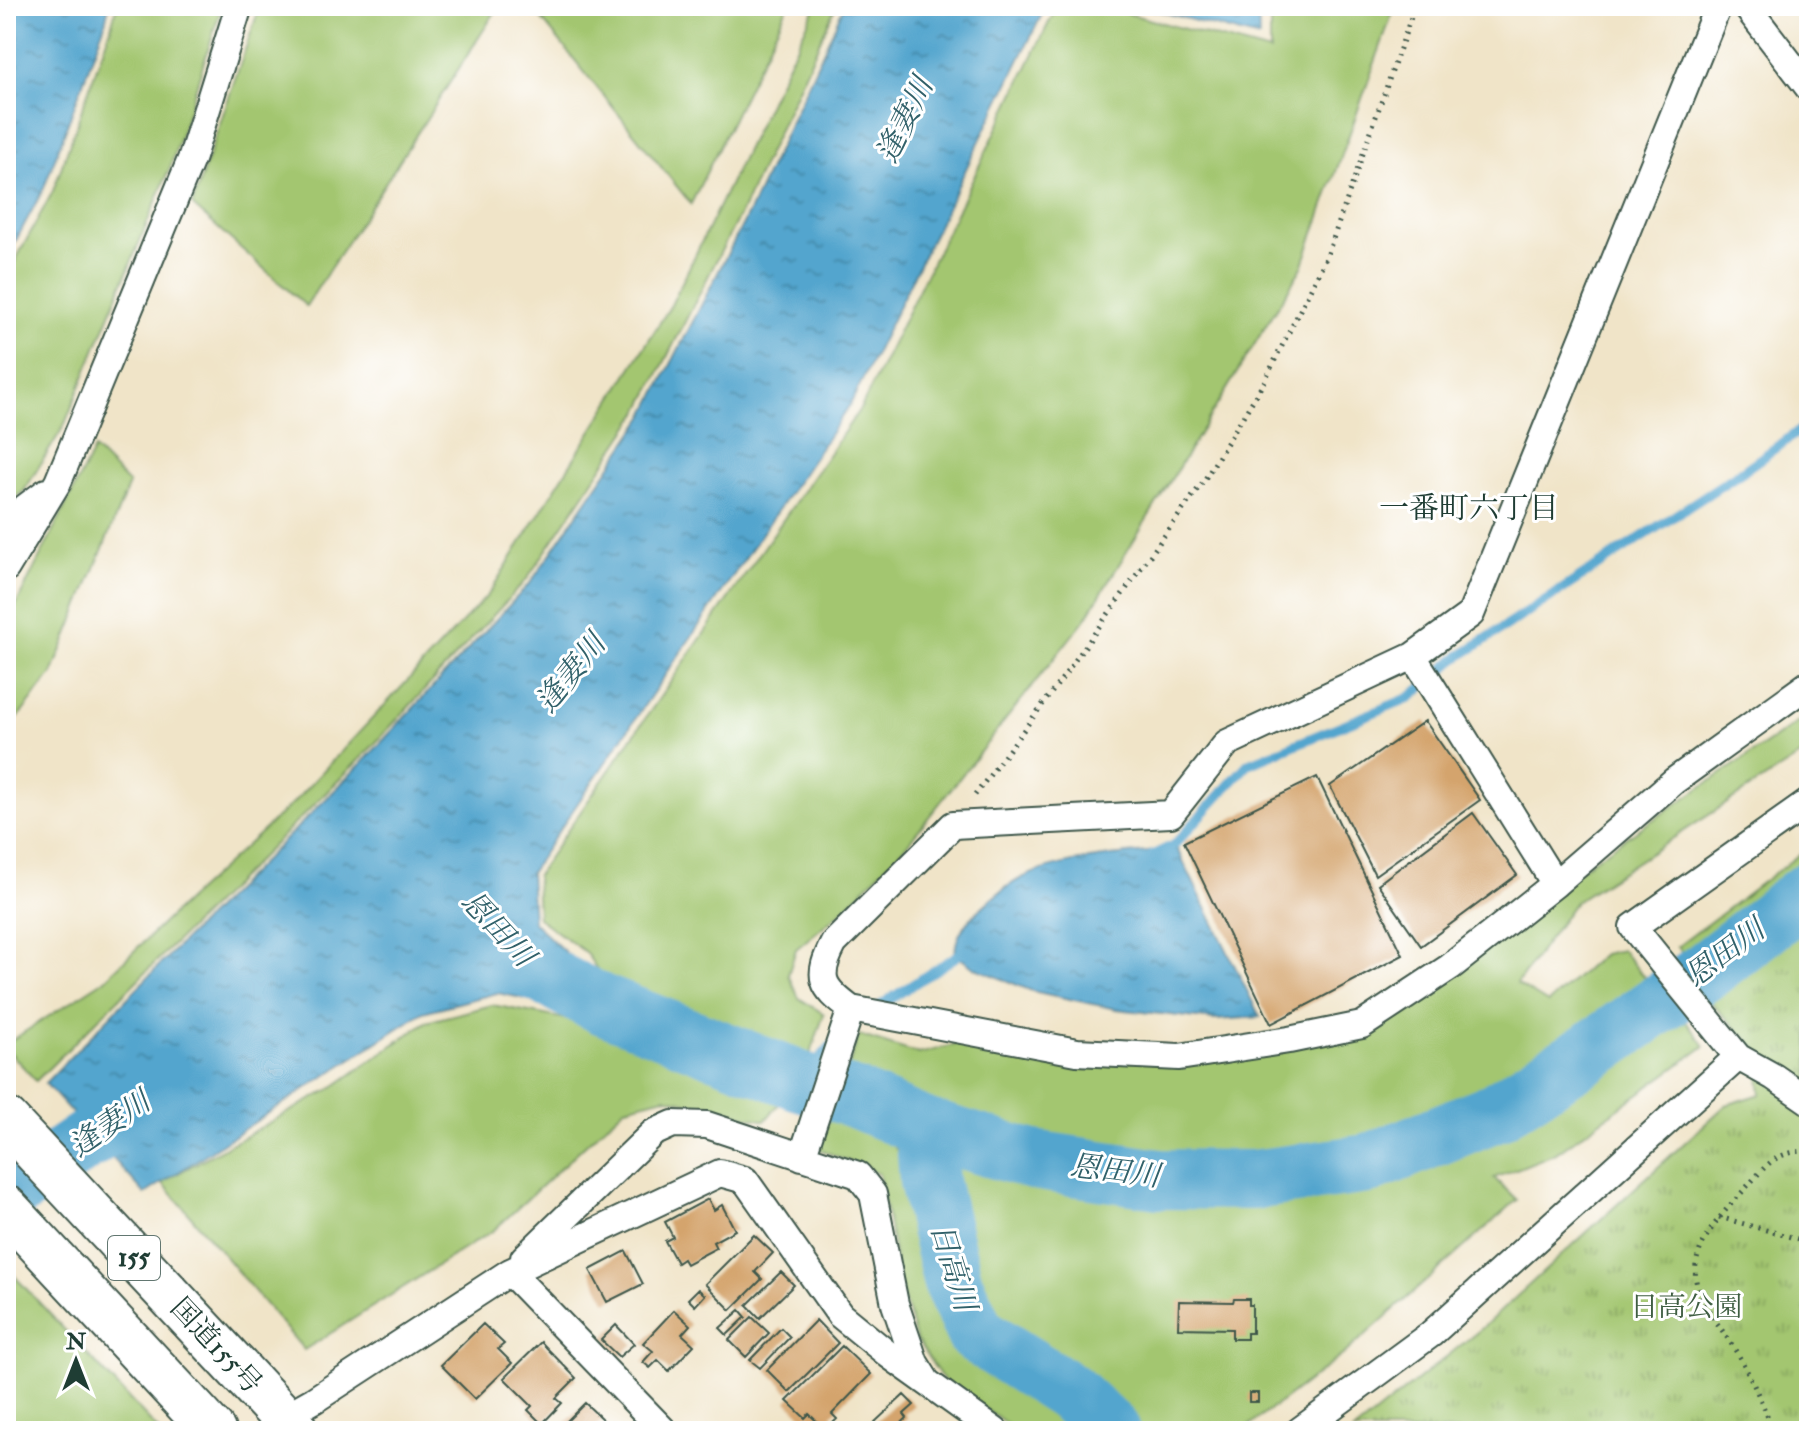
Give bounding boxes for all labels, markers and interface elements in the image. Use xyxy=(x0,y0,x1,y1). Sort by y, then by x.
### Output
water label: 逢妻川 xyxy=(869,69,943,169)
district label: 一番町六丁目 xyxy=(1379,490,1559,527)
water label: 逢妻川 xyxy=(528,624,616,720)
water label: 恩田川 xyxy=(454,883,544,977)
water label: 恩田川 xyxy=(1678,909,1774,995)
water label: 逢妻川 xyxy=(63,1081,160,1165)
water label: 恩田川 xyxy=(1068,1147,1165,1195)
water label: 日高川 xyxy=(922,1219,985,1318)
road number: 155 xyxy=(108,1236,160,1280)
park label: 日高公園 xyxy=(1630,1290,1742,1325)
street label: 国道155号 xyxy=(163,1291,269,1401)
north arrow xyxy=(36,1321,116,1401)
text: N xyxy=(65,1328,86,1356)

